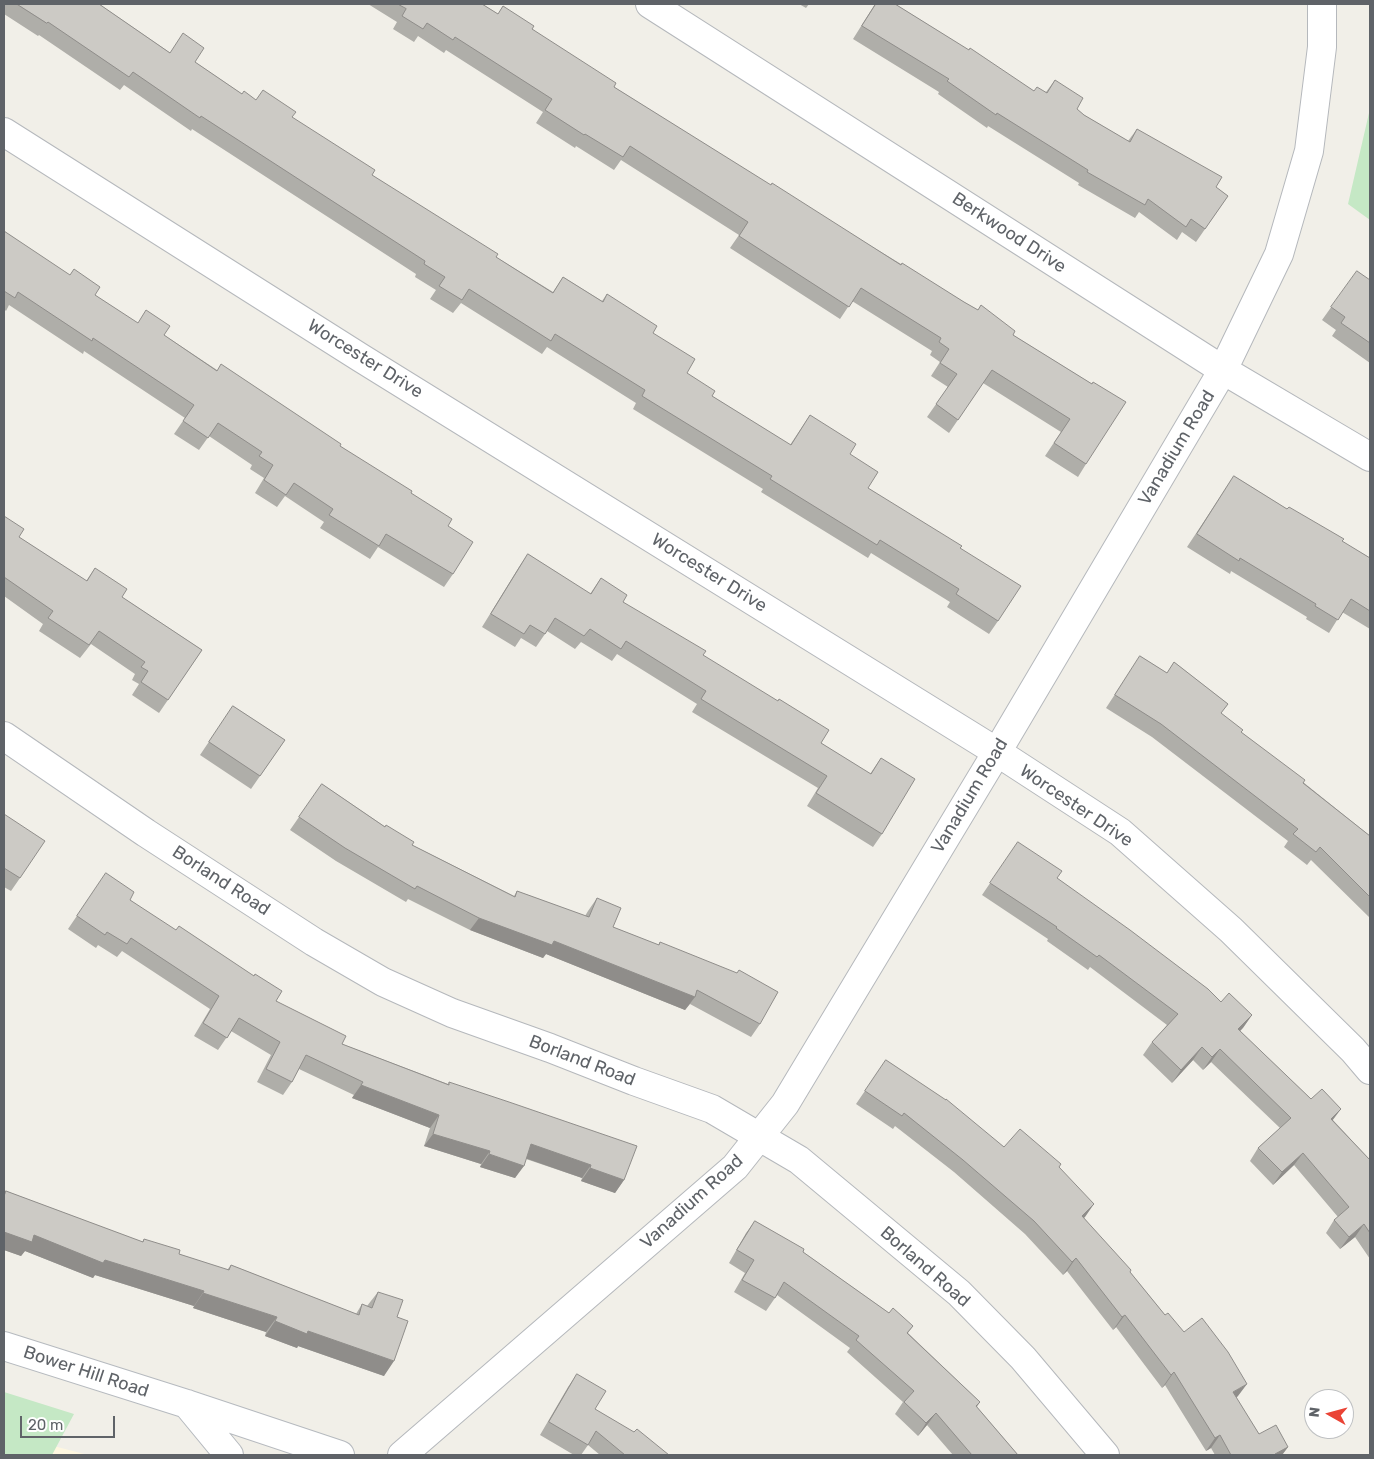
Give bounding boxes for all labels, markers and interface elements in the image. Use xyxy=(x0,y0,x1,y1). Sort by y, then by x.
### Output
street label: Berkwood Drive xyxy=(948,188,1070,278)
street label: Worcester Drive xyxy=(303,315,427,403)
street label: Vanadium Road xyxy=(1134,386,1220,510)
street label: Worcester Drive xyxy=(647,529,771,617)
street label: Vanadium Road xyxy=(927,734,1013,858)
street label: Worcester Drive xyxy=(1015,760,1137,852)
street label: Borland Road xyxy=(168,841,274,921)
street label: Borland Road xyxy=(526,1031,638,1091)
street label: Vanadium Road xyxy=(636,1150,748,1254)
street label: Borland Road xyxy=(876,1222,974,1312)
street label: Bower Hill Road xyxy=(21,1342,151,1402)
north arrow xyxy=(1304,1389,1354,1439)
scale bar xyxy=(22,1406,118,1438)
text: N xyxy=(1306,1406,1324,1418)
text: 20 m xyxy=(28,1416,63,1434)

